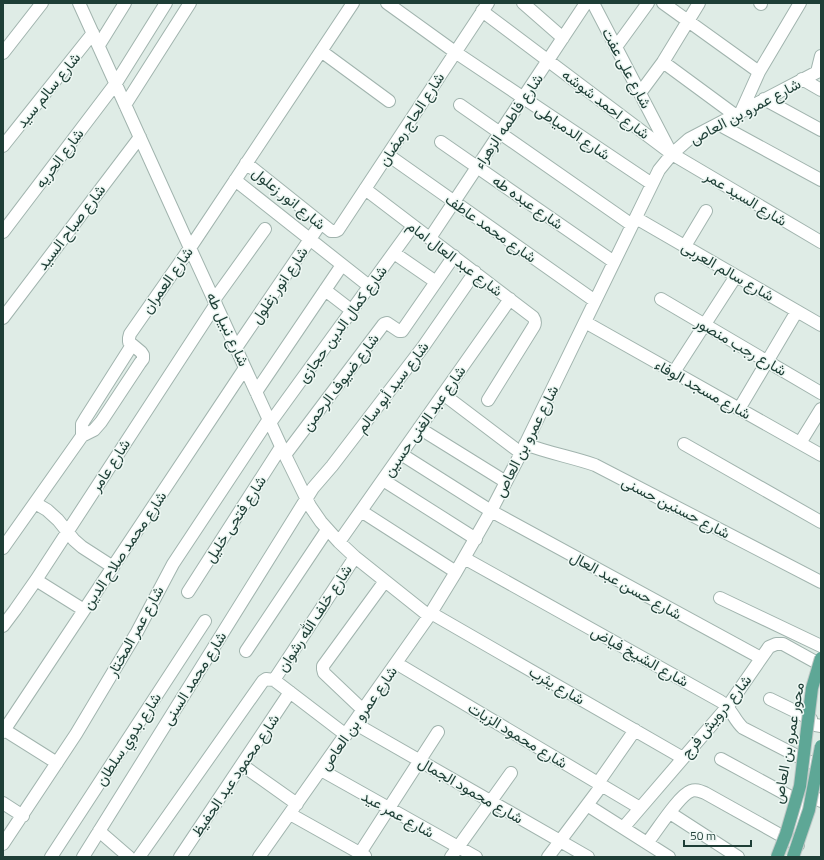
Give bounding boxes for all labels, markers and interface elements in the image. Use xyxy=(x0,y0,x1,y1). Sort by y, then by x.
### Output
street label: شارع على عفت xyxy=(596,24,658,113)
street label: شارع سالم سيد xyxy=(10,47,86,133)
street label: شارع احمد شوشه xyxy=(557,63,655,145)
street label: شارع الحاج رمضان xyxy=(372,67,450,170)
street label: شارع فاطمه الزهراء xyxy=(467,68,549,173)
street label: شارع عمرو بن العاص xyxy=(685,72,805,150)
street label: شارع الدمياطى xyxy=(531,98,615,166)
street label: شارع الحريه xyxy=(29,123,89,193)
street label: شارع انور زعلول xyxy=(247,161,331,235)
street label: شارع السيد عمر xyxy=(699,164,792,232)
street label: شارع عبده طه xyxy=(488,169,568,235)
street label: شارع صباح السيد xyxy=(31,179,111,275)
street label: شارع محمد عاطف xyxy=(441,188,542,268)
street label: شارع عبد العال امام xyxy=(402,214,508,302)
street label: شارع سالم العربى xyxy=(677,235,779,307)
street label: شارع انور زغلول xyxy=(245,241,314,328)
street label: شارع العمران xyxy=(136,242,199,318)
street label: شارع كمال الدين حجازى xyxy=(291,260,393,388)
street label: شارع نبيل طه xyxy=(201,288,255,370)
street label: شارع رجب منصور xyxy=(690,310,791,382)
street label: شارع ضيوف الرحمن xyxy=(296,328,385,436)
street label: شارع سيد أبو سالم xyxy=(350,336,434,438)
street label: شارع مسجد الوفاء xyxy=(651,353,755,425)
street label: شارع عبد الغنى حسين xyxy=(377,360,471,482)
street label: شارع عمرو بن العاص xyxy=(488,381,564,501)
street label: شارع عامر xyxy=(84,434,136,497)
street label: شارع حسنين حسنى xyxy=(618,470,734,544)
street label: شارع فتحى خليل xyxy=(198,471,272,567)
street label: شارع محمد صلاح الدين xyxy=(76,486,172,614)
street label: شارع حسن عبد العال xyxy=(566,545,686,625)
street label: شارع خلف الله رشوان xyxy=(271,560,357,676)
street label: شارع عمر المختار xyxy=(100,581,169,681)
street label: شارع الشيخ فياض xyxy=(587,620,693,692)
street label: شارع محمد السنى xyxy=(156,626,232,729)
street label: شارع يثرب xyxy=(525,660,589,710)
street label: شارع عمرو بن العاص xyxy=(313,661,403,775)
street label: شارع درويش فرج xyxy=(675,669,757,763)
street label: محور عمرو بن العاص xyxy=(766,681,810,805)
street label: شارع بدوي سلطان xyxy=(89,688,169,791)
street label: شارع محمود الزيات xyxy=(464,696,572,774)
street label: شارع محمود عبد الحفيظ xyxy=(185,709,285,841)
street label: شارع محمود الجمال xyxy=(414,751,528,829)
street label: شارع عمر عيد xyxy=(357,784,439,844)
scale bar xyxy=(684,822,751,848)
text: 50 m xyxy=(690,826,716,845)

